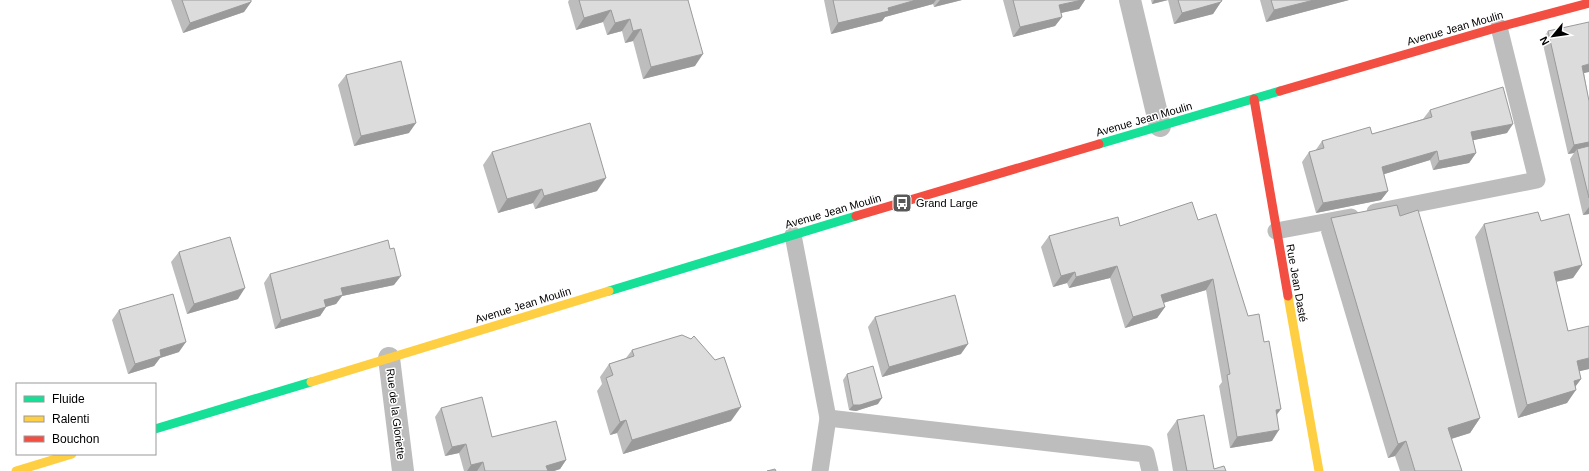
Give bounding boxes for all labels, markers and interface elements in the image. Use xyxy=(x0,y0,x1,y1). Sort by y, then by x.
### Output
street label: Avenue Jean Moulin xyxy=(1406,9,1504,47)
north arrow xyxy=(1533,16,1573,56)
text: N xyxy=(1537,34,1551,47)
street label: Avenue Jean Moulin xyxy=(1095,100,1193,138)
street label: Avenue Jean Moulin xyxy=(784,192,882,230)
bus stop icon: Grand Large xyxy=(891,192,913,214)
place label: Grand Large xyxy=(916,197,978,209)
street label: Rue Jean Dasté xyxy=(1284,243,1310,323)
street label: Avenue Jean Moulin xyxy=(474,285,572,325)
street label: Rue de la Gloriette xyxy=(384,368,408,460)
legend xyxy=(16,383,156,455)
text: Fluide xyxy=(52,392,85,406)
text: Ralenti xyxy=(52,412,89,426)
text: Bouchon xyxy=(52,432,99,446)

